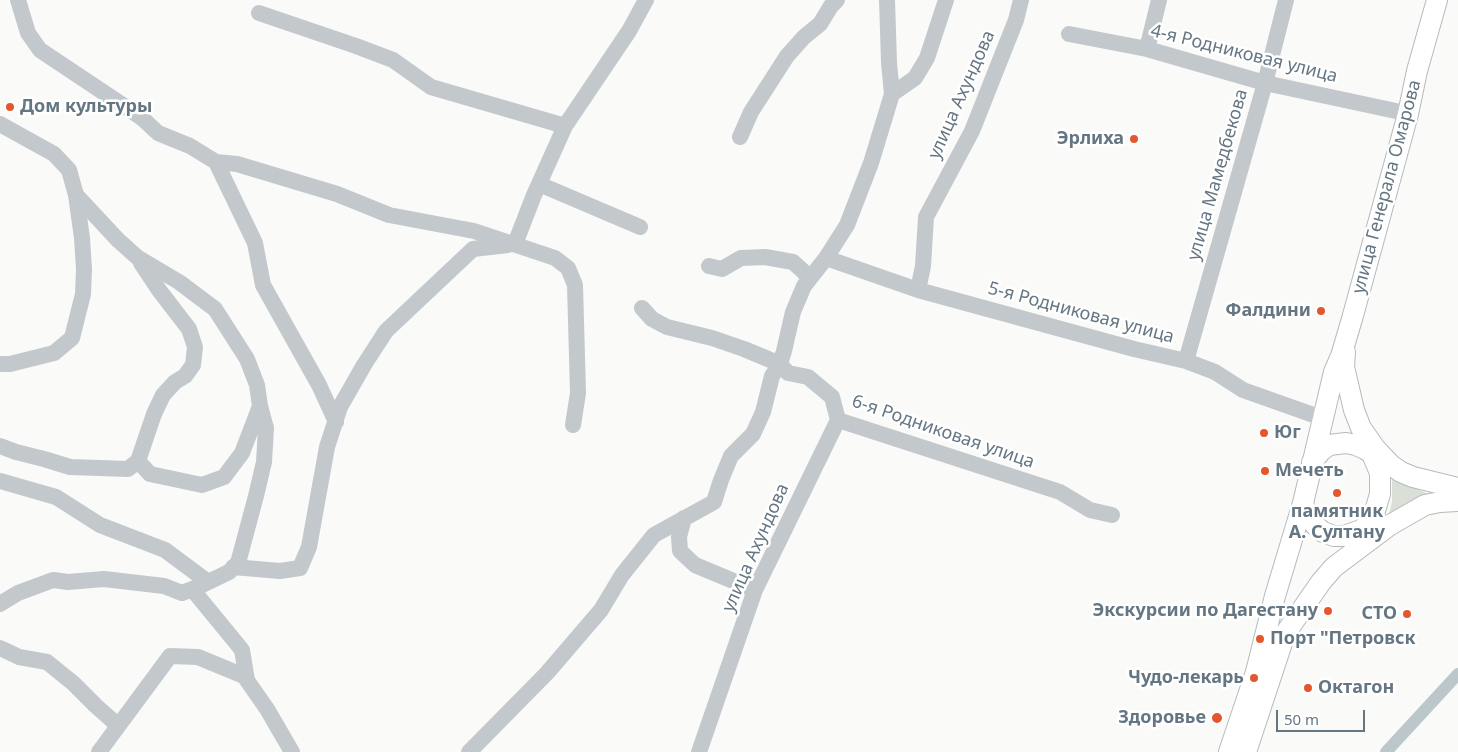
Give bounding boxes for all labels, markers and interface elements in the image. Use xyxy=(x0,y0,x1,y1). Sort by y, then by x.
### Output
street label: 4-я Родниковая улица xyxy=(1148,20,1340,88)
street label: улица Ахундова xyxy=(924,27,1000,163)
street label: улица Генерала Омарова xyxy=(1348,78,1426,296)
street label: улица Мамедбекова xyxy=(1183,87,1253,263)
place label: Дом культуры xyxy=(20,96,152,118)
marker: Дом культуры xyxy=(4,101,16,113)
place label: Эрлиха xyxy=(1057,128,1124,150)
marker: Эрлиха xyxy=(1128,133,1140,145)
street label: 5-я Родниковая улица xyxy=(986,278,1176,348)
place label: Фалдини xyxy=(1225,300,1311,322)
marker: Фалдини xyxy=(1315,305,1327,317)
street label: 6-я Родниковая улица xyxy=(849,391,1037,473)
place label: Юг xyxy=(1274,422,1301,444)
marker: Юг xyxy=(1258,427,1270,439)
place label: Мечеть xyxy=(1275,460,1344,482)
marker: Мечеть xyxy=(1259,465,1271,477)
street label: улица Ахундова xyxy=(718,480,794,616)
marker: памятник А. Султану xyxy=(1331,487,1343,499)
place label: памятник А. Султану xyxy=(1289,501,1385,544)
place label: Экскурсии по Дагестану xyxy=(1092,600,1318,622)
place label: СТО xyxy=(1361,603,1397,625)
marker: Экскурсии по Дагестану xyxy=(1322,605,1334,617)
marker: СТО xyxy=(1401,608,1413,620)
place label: Порт "Петровск xyxy=(1270,628,1416,650)
marker: Порт "Петровск xyxy=(1254,633,1266,645)
place label: Чудо-лекарь xyxy=(1128,667,1244,689)
marker: Чудо-лекарь xyxy=(1248,672,1260,684)
place label: Октагон xyxy=(1318,677,1394,699)
marker: Октагон xyxy=(1302,682,1314,694)
scale bar xyxy=(1278,700,1367,732)
place label: Здоровье xyxy=(1118,707,1206,729)
text: 50 m xyxy=(1284,709,1319,729)
marker: Здоровье xyxy=(1210,711,1224,725)

